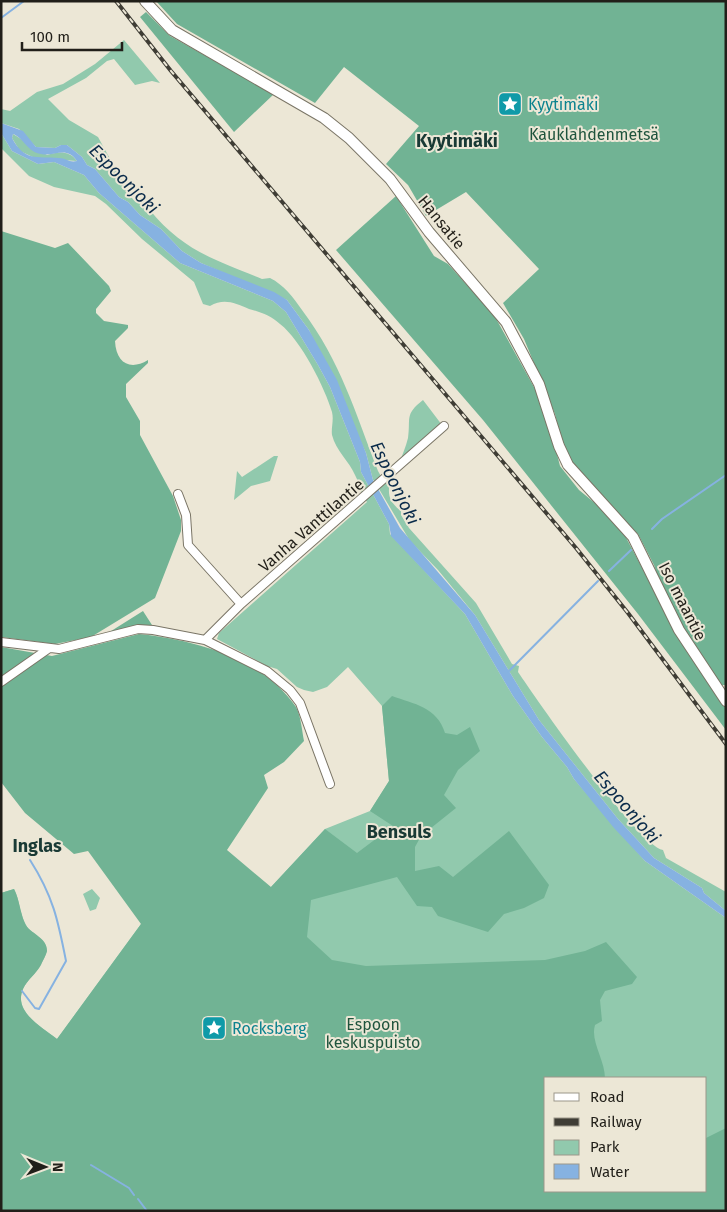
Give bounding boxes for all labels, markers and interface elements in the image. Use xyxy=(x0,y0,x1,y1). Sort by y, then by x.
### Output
scale bar xyxy=(22,20,122,52)
text: 100 m xyxy=(30,28,70,46)
place icon: Kyytimäki xyxy=(497,91,523,117)
place label: Kyytimäki xyxy=(528,95,598,114)
park label: Kauklahdenmetsä xyxy=(529,125,659,144)
district label: Kyytimäki xyxy=(416,130,498,152)
water label: Espoonjoki xyxy=(85,140,163,218)
street label: Hansatie xyxy=(414,191,469,253)
water label: Espoonjoki xyxy=(365,438,425,528)
street label: Vanha Vanttilantie xyxy=(255,475,368,576)
street label: Iso maantie xyxy=(655,559,710,643)
water label: Espoonjoki xyxy=(589,766,665,848)
district label: Bensuls xyxy=(367,821,432,843)
district label: Inglas xyxy=(12,835,62,857)
place icon: Rocksberg xyxy=(201,1015,227,1041)
park label: Espoon keskuspuisto xyxy=(326,1015,420,1052)
place label: Rocksberg xyxy=(232,1019,307,1038)
legend xyxy=(544,1077,707,1192)
text: Road xyxy=(590,1088,625,1106)
text: Railway xyxy=(590,1113,642,1131)
text: Park xyxy=(590,1138,620,1156)
north arrow xyxy=(20,1142,70,1192)
text: N xyxy=(49,1162,66,1172)
text: Water xyxy=(590,1163,629,1181)

